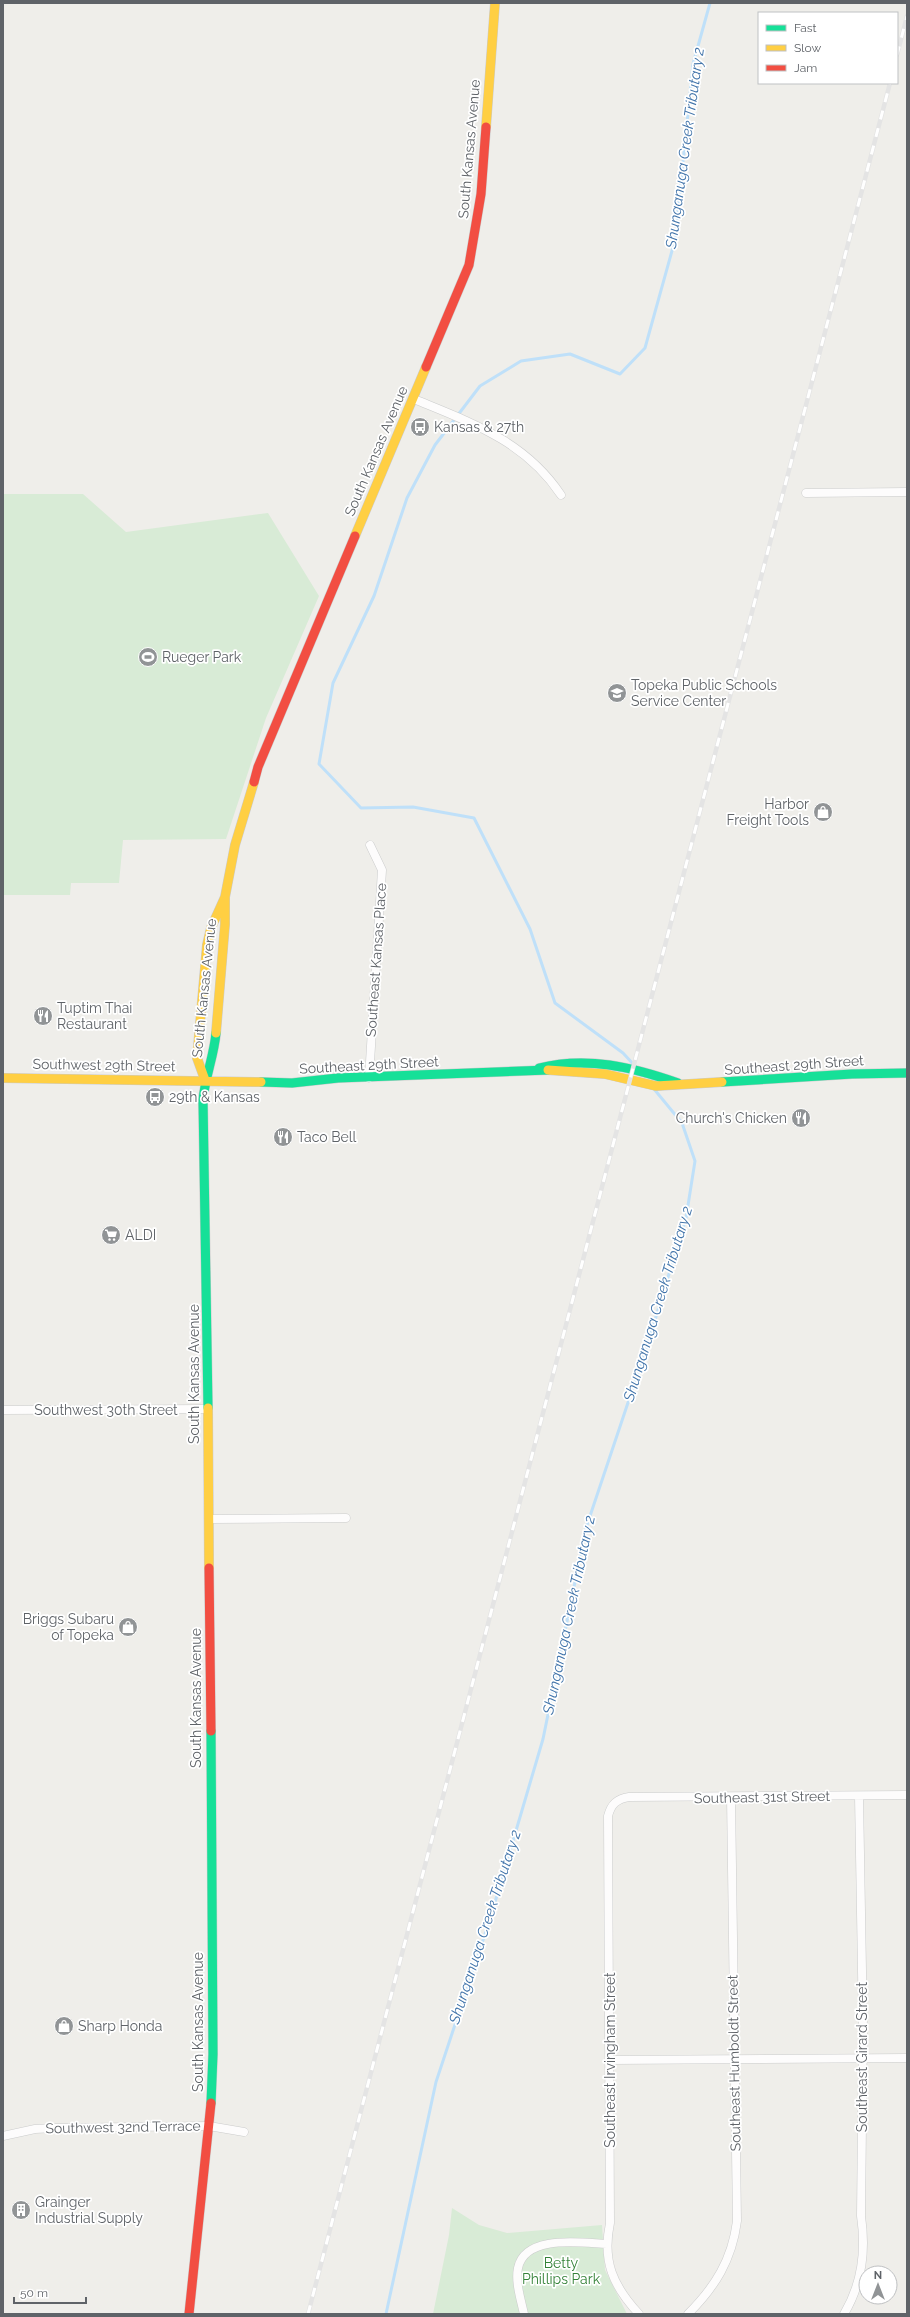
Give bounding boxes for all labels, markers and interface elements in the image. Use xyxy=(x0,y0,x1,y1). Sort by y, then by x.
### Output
legend xyxy=(758,12,898,84)
text: Fast xyxy=(794,21,817,35)
text: Slow xyxy=(794,41,821,55)
water label: Shunganuga Creek Tributary 2 xyxy=(662,46,708,251)
text: Jam xyxy=(794,61,817,75)
street label: South Kansas Avenue xyxy=(455,79,483,219)
street label: South Kansas Avenue xyxy=(341,384,411,518)
bus stop icon: Kansas & 27th xyxy=(409,416,431,438)
place label: Kansas & 27th xyxy=(434,419,524,435)
sports icon: Rueger Park xyxy=(137,646,159,668)
place label: Rueger Park xyxy=(162,649,242,665)
place label: Topeka Public Schools Service Center xyxy=(631,677,777,709)
school or university icon: Topeka Public Schools Service Center xyxy=(606,682,628,704)
place label: Harbor Freight Tools xyxy=(727,796,809,828)
shop icon: Harbor Freight Tools xyxy=(812,801,834,823)
street label: Southeast Kansas Place xyxy=(363,882,389,1038)
street label: South Kansas Avenue xyxy=(189,918,219,1058)
place label: Tuptim Thai Restaurant xyxy=(57,1000,132,1032)
restaurant icon: Tuptim Thai Restaurant xyxy=(32,1005,54,1027)
street label: Southeast 29th Street xyxy=(724,1052,864,1078)
street label: Southeast 29th Street xyxy=(299,1053,439,1077)
street label: Southwest 29th Street xyxy=(32,1056,176,1074)
bus stop icon: 29th & Kansas xyxy=(144,1086,166,1108)
place label: 29th & Kansas xyxy=(169,1089,260,1105)
restaurant icon: Church's Chicken xyxy=(790,1107,812,1129)
place label: Church's Chicken xyxy=(676,1110,787,1126)
restaurant icon: Taco Bell xyxy=(272,1126,294,1148)
place label: Taco Bell xyxy=(297,1129,357,1145)
water label: Shunganuga Creek Tributary 2 xyxy=(619,1204,696,1405)
supermarket icon: ALDI xyxy=(100,1224,122,1246)
place label: ALDI xyxy=(125,1227,156,1243)
street label: South Kansas Avenue xyxy=(186,1304,202,1444)
street label: Southwest 30th Street xyxy=(34,1402,178,1418)
water label: Shunganuga Creek Tributary 2 xyxy=(539,1513,599,1717)
place label: Briggs Subaru of Topeka xyxy=(23,1611,114,1643)
shop icon: Briggs Subaru of Topeka xyxy=(117,1616,139,1638)
street label: South Kansas Avenue xyxy=(188,1628,204,1768)
street label: Southeast 31st Street xyxy=(694,1788,831,1806)
water label: Shunganuga Creek Tributary 2 xyxy=(445,1827,525,2027)
street label: South Kansas Avenue xyxy=(190,1952,206,2092)
street label: Southeast Irvingham Street xyxy=(602,1972,618,2148)
street label: Southeast Humboldt Street xyxy=(724,1974,744,2152)
street label: Southeast Girard Street xyxy=(854,1982,870,2132)
shop icon: Sharp Honda xyxy=(53,2015,75,2037)
place label: Sharp Honda xyxy=(78,2018,162,2034)
street label: Southwest 32nd Terrace xyxy=(45,2118,201,2136)
place label: Grainger Industrial Supply xyxy=(35,2194,143,2226)
building icon: Grainger Industrial Supply xyxy=(10,2199,32,2221)
park label: Betty Phillips Park xyxy=(522,2255,601,2287)
north arrow xyxy=(858,2265,898,2305)
text: N xyxy=(874,2269,882,2282)
scale bar xyxy=(14,2279,86,2305)
text: 50 m xyxy=(20,2286,48,2300)

